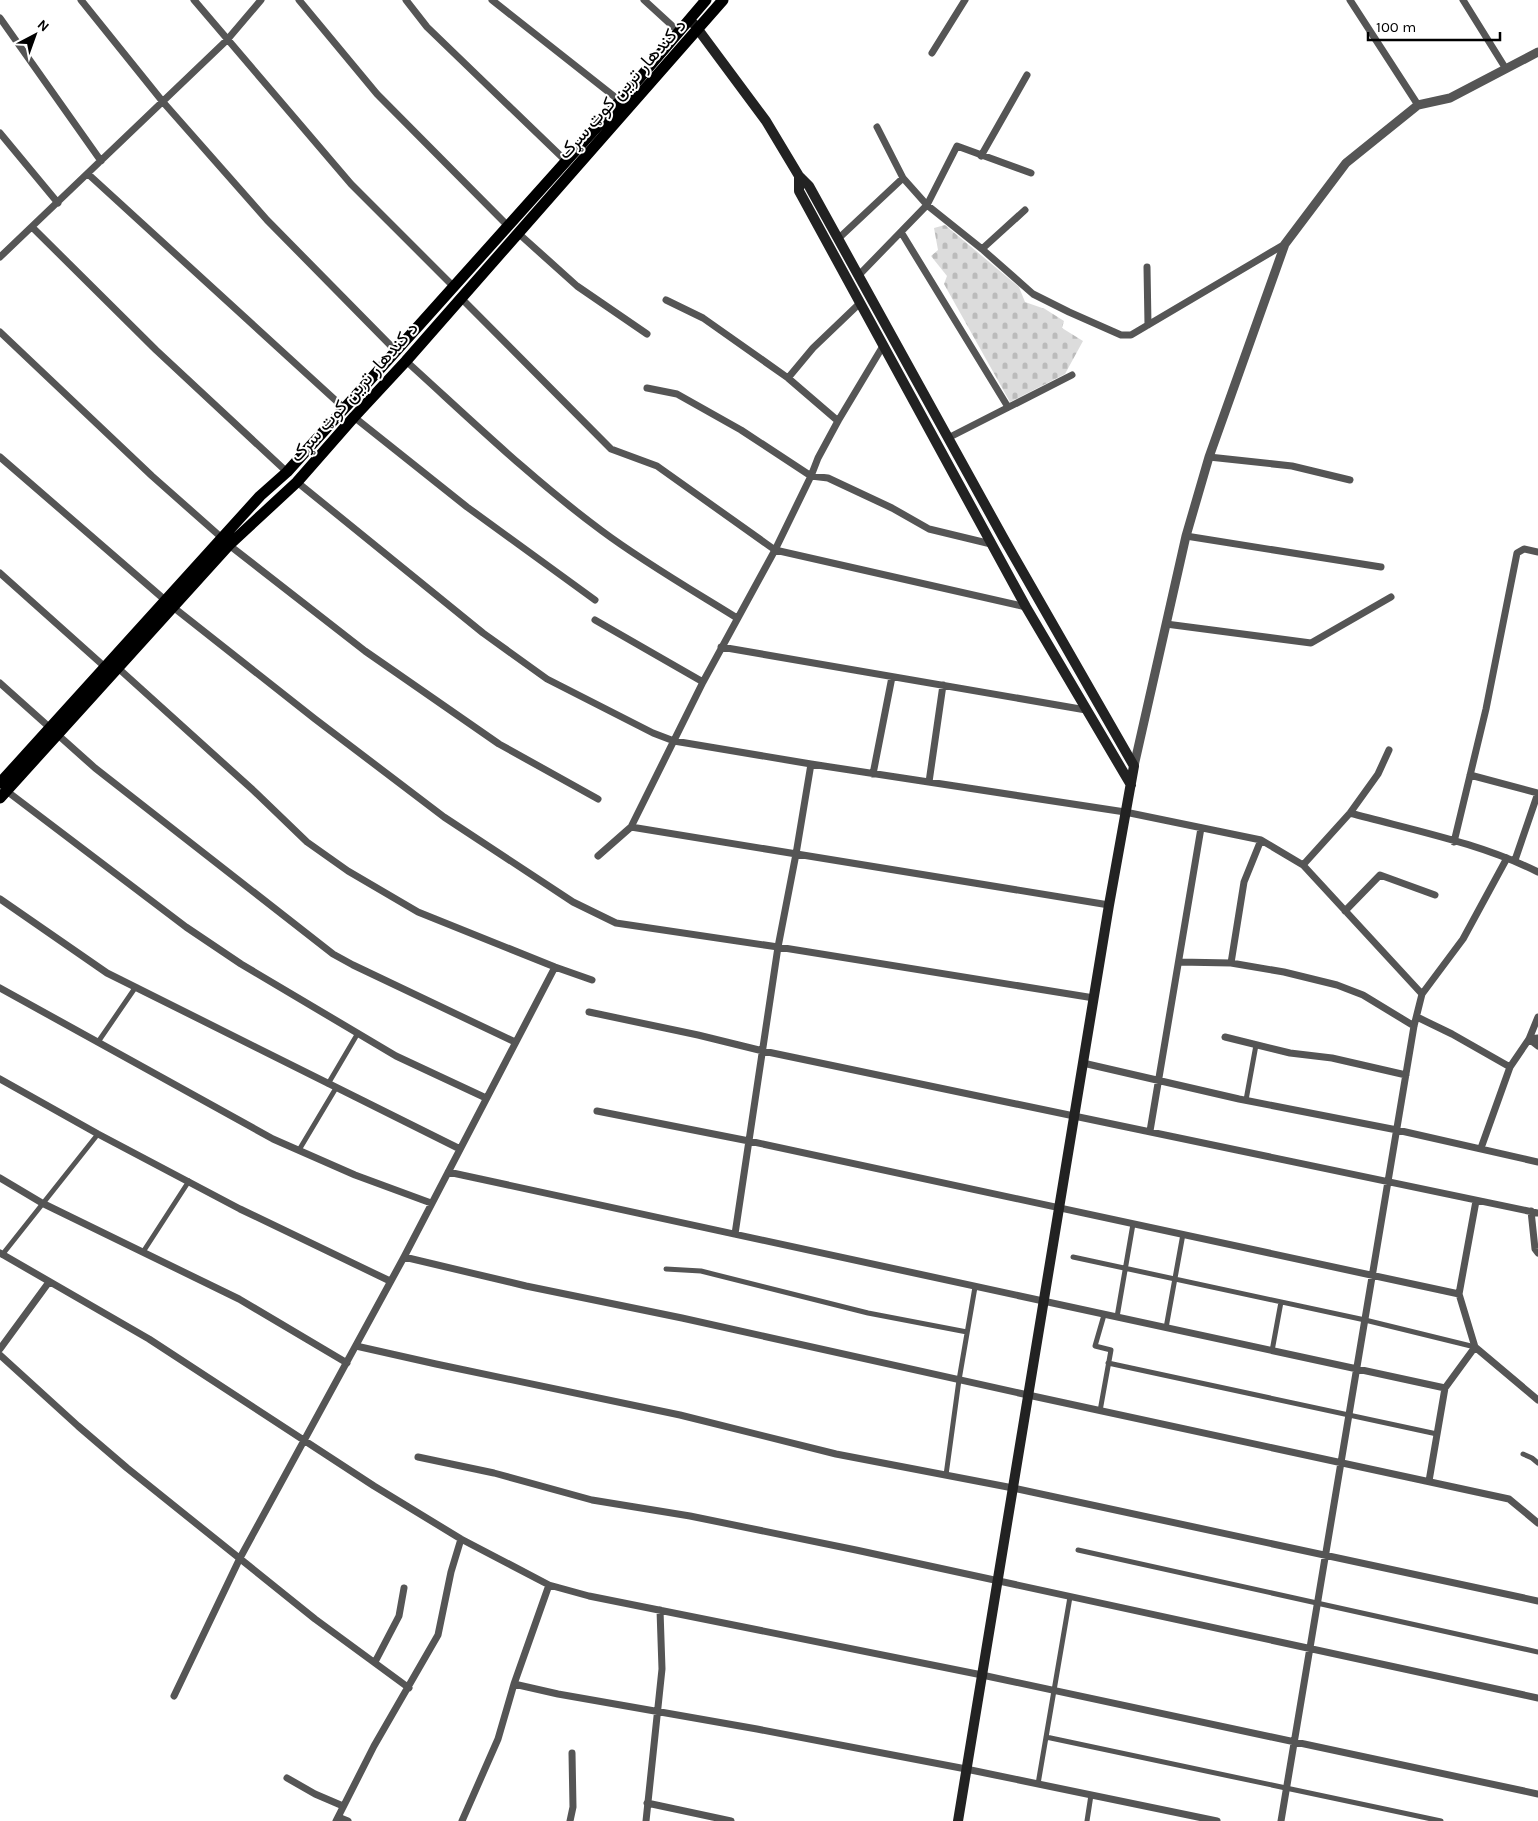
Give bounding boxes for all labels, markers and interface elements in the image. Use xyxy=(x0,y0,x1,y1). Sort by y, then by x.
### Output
north arrow xyxy=(10,10,60,60)
scale bar xyxy=(1368,10,1500,42)
street label: د کندهار ترين کوټ سړک xyxy=(553,14,692,165)
text: N xyxy=(34,16,53,35)
text: 100 m xyxy=(1376,18,1416,36)
street label: د کندهار ترين کوټ سړک xyxy=(285,317,424,468)

